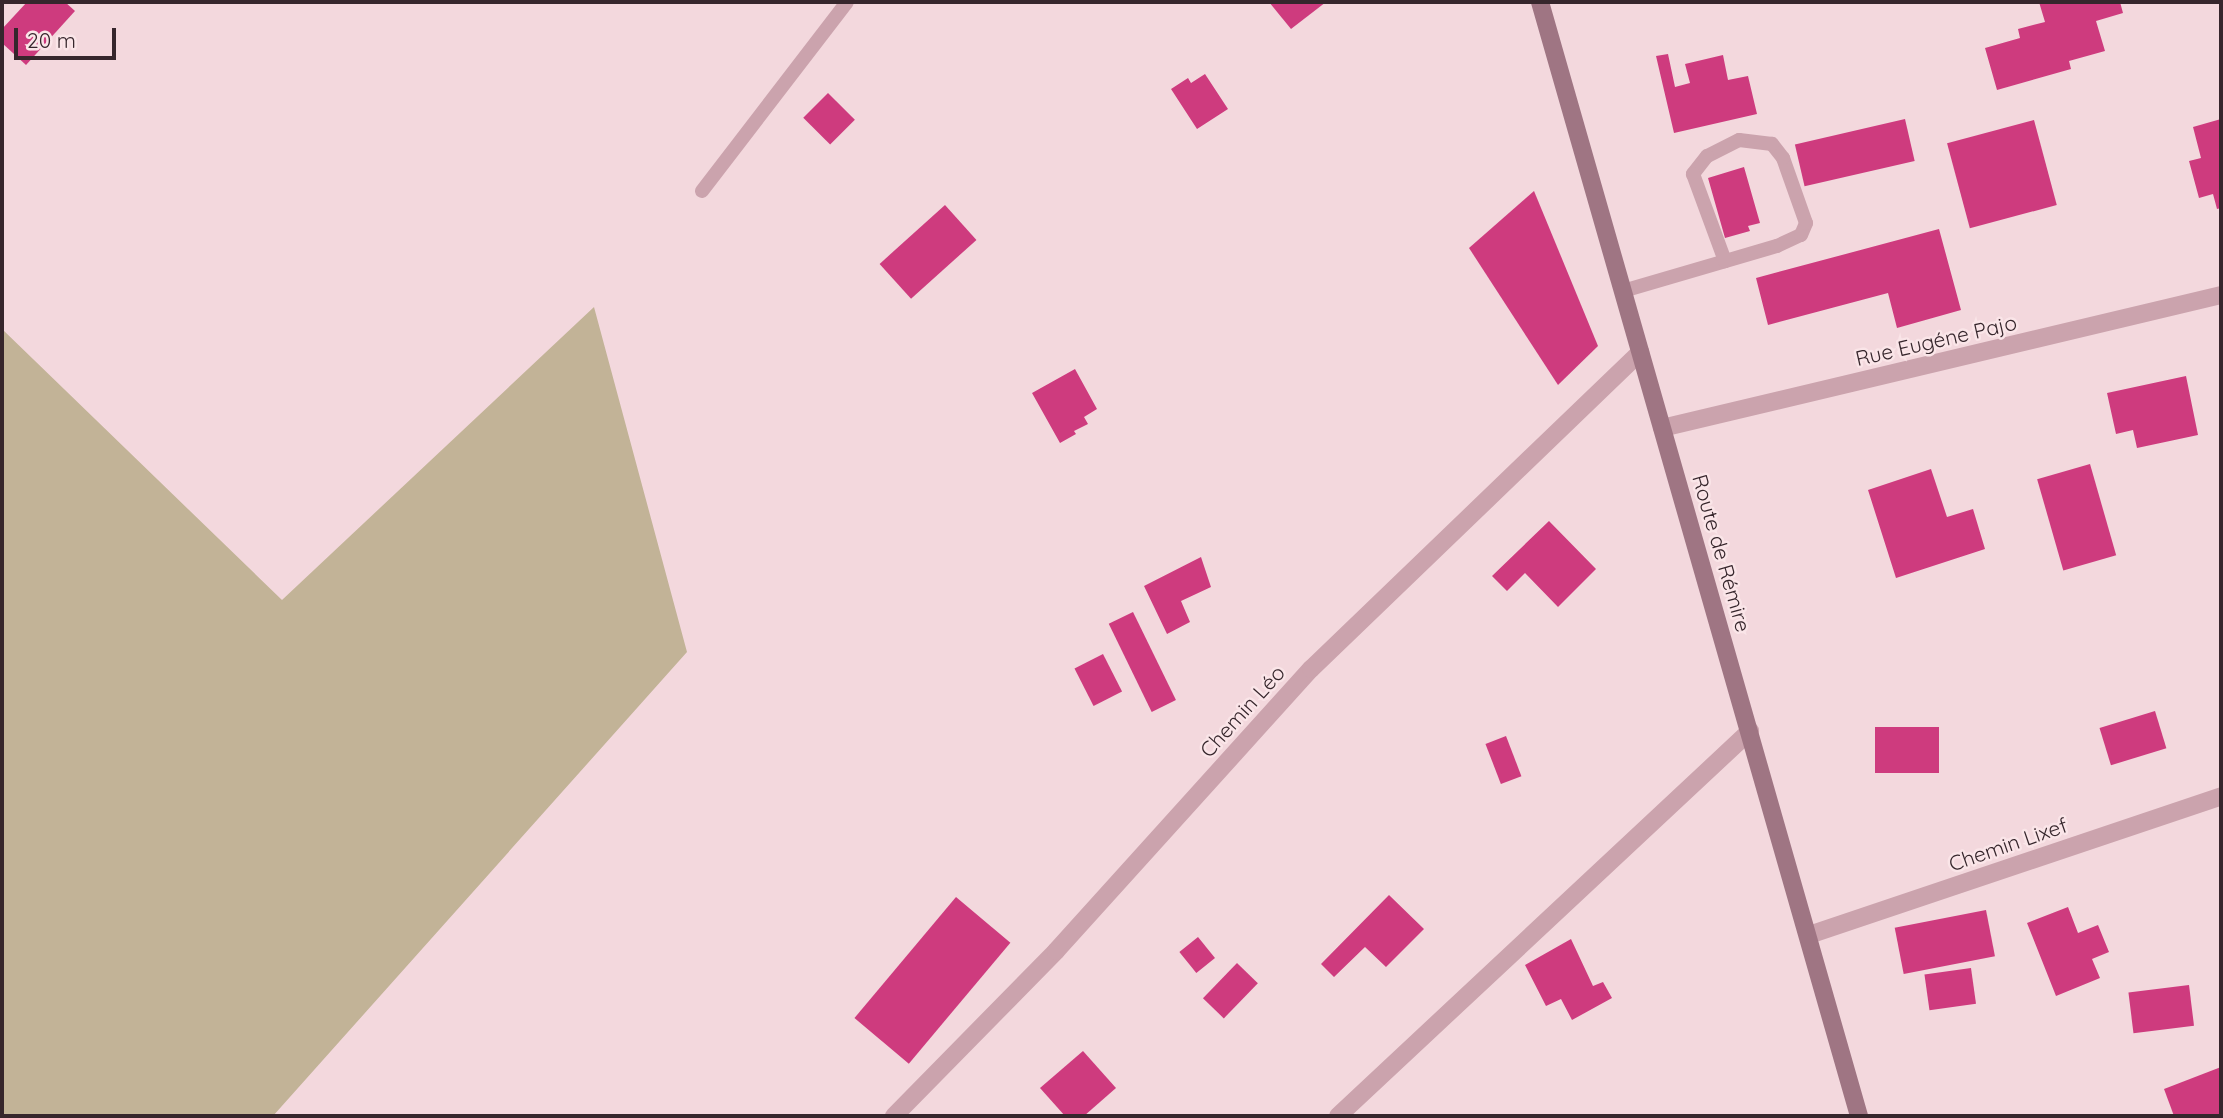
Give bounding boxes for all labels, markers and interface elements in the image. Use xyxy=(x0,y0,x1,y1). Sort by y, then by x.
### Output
scale bar xyxy=(18,14,119,58)
text: 20 m xyxy=(27,27,76,53)
street label: Rue Eugéne Pajo xyxy=(1853,309,2019,371)
street label: Route de Rémire xyxy=(1687,471,1757,635)
street label: Chemin Léo xyxy=(1194,660,1290,762)
street label: Chemin Lixef xyxy=(1945,812,2071,876)

